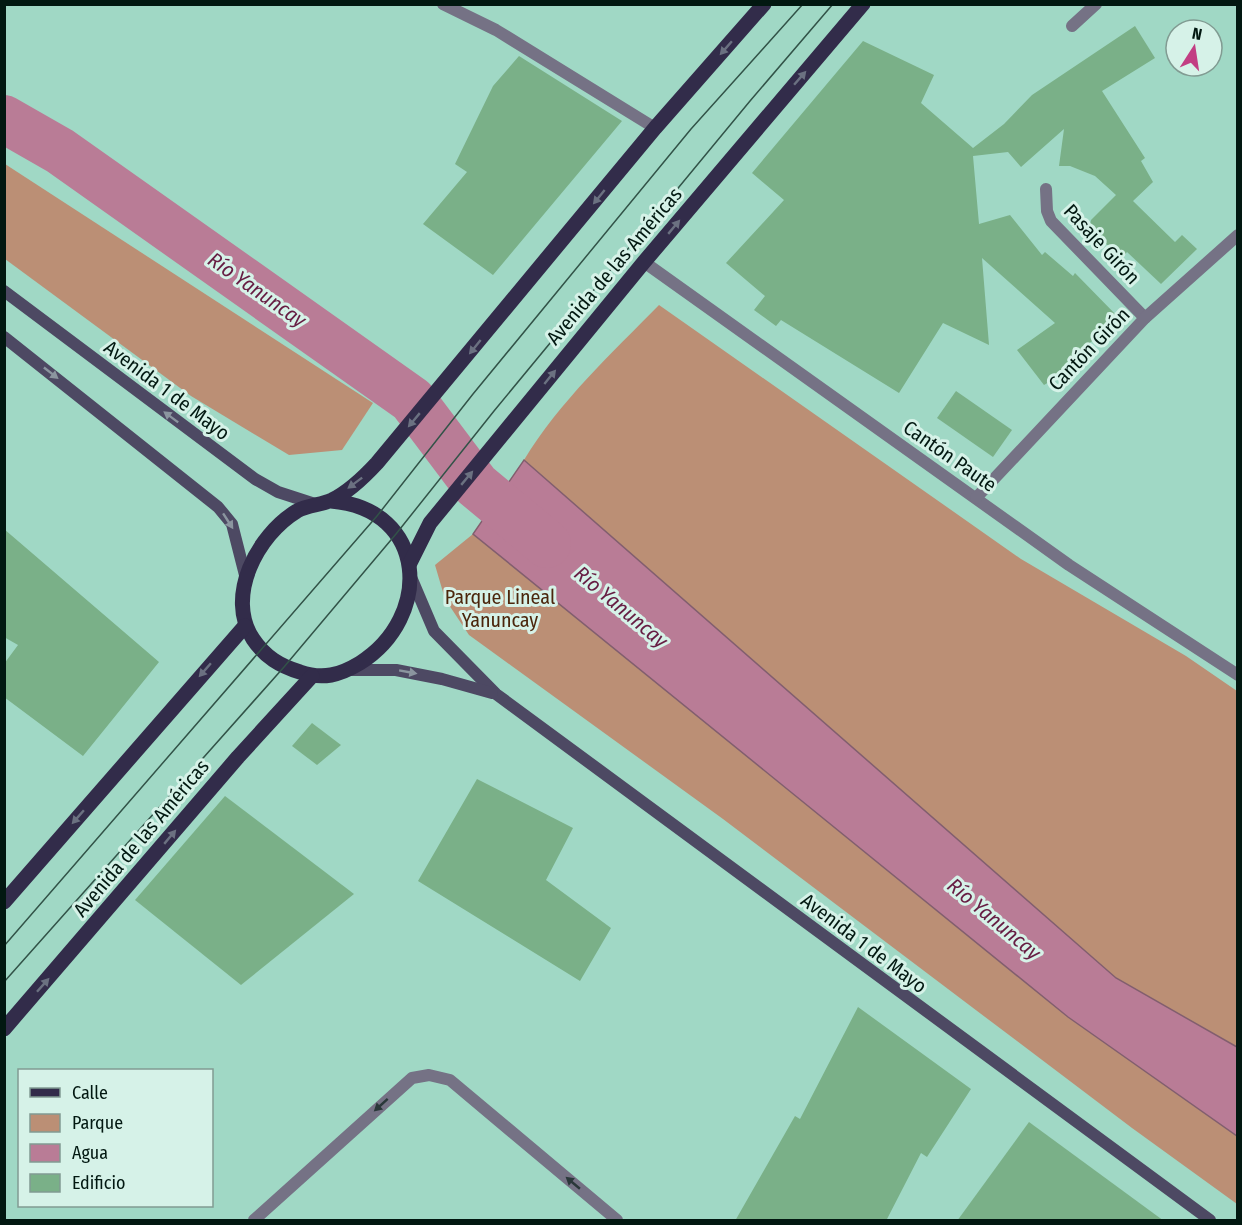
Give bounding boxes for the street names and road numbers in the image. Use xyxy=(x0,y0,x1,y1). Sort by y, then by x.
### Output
street label: Avenida de las Américas xyxy=(541,183,687,349)
street label: Pasaje Girón xyxy=(1059,199,1145,289)
street label: Cantón Girón xyxy=(1043,302,1135,396)
street label: Avenida 1 de Mayo xyxy=(100,335,234,445)
street label: Cantón Paute xyxy=(899,415,1001,497)
street label: Avenida de las Américas xyxy=(68,755,214,921)
street label: Avenida 1 de Mayo xyxy=(797,888,931,998)

